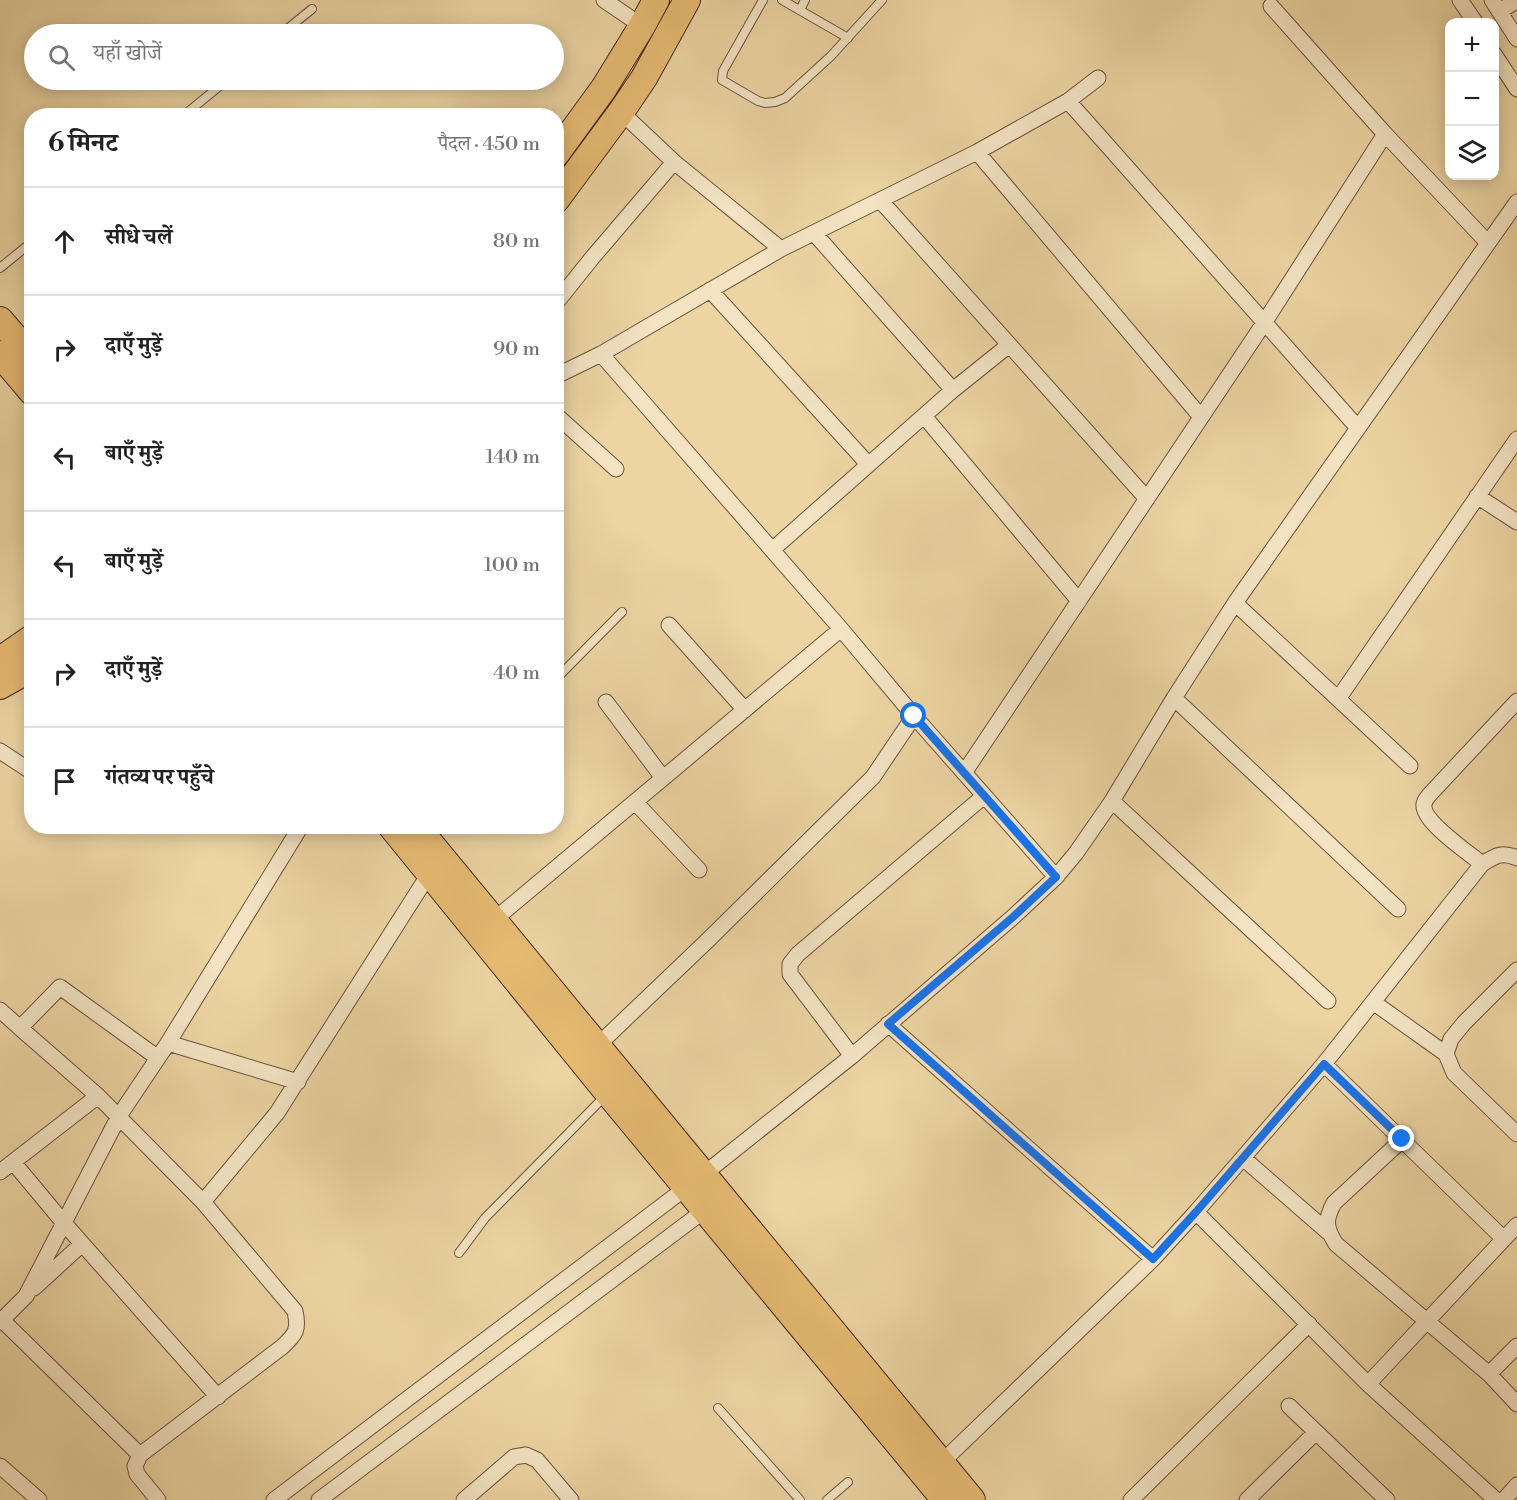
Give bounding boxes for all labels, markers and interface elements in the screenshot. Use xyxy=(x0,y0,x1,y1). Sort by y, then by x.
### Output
map controls xyxy=(1445,18,1499,180)
button: + xyxy=(1445,18,1499,72)
search box xyxy=(24,24,564,90)
text: यहाँ खोजें xyxy=(93,40,162,67)
icon: search xyxy=(45,41,78,74)
button: − xyxy=(1445,72,1499,126)
button: layers xyxy=(1445,126,1499,180)
text: 6 मिनट xyxy=(48,127,118,159)
text: पैदल · 450 m xyxy=(438,132,540,157)
text: सीधे चलें xyxy=(105,224,172,251)
icon: ahead xyxy=(48,225,81,258)
text: 80 m xyxy=(493,229,540,254)
text: दाएँ मुड़ें xyxy=(105,332,162,359)
icon: right xyxy=(48,333,81,366)
text: 90 m xyxy=(493,337,540,362)
text: बाएँ मुड़ें xyxy=(105,440,163,467)
icon: left xyxy=(48,441,81,474)
text: 140 m xyxy=(485,445,540,470)
text: बाएँ मुड़ें xyxy=(105,548,163,575)
icon: left xyxy=(48,549,81,582)
text: 100 m xyxy=(484,553,540,578)
text: दाएँ मुड़ें xyxy=(105,656,162,683)
icon: right xyxy=(48,657,81,690)
text: 40 m xyxy=(493,661,540,686)
route start xyxy=(900,702,926,728)
text: गंतव्य पर पहुँचे xyxy=(105,764,214,791)
icon: arrive xyxy=(48,765,81,798)
route end xyxy=(1388,1125,1414,1151)

